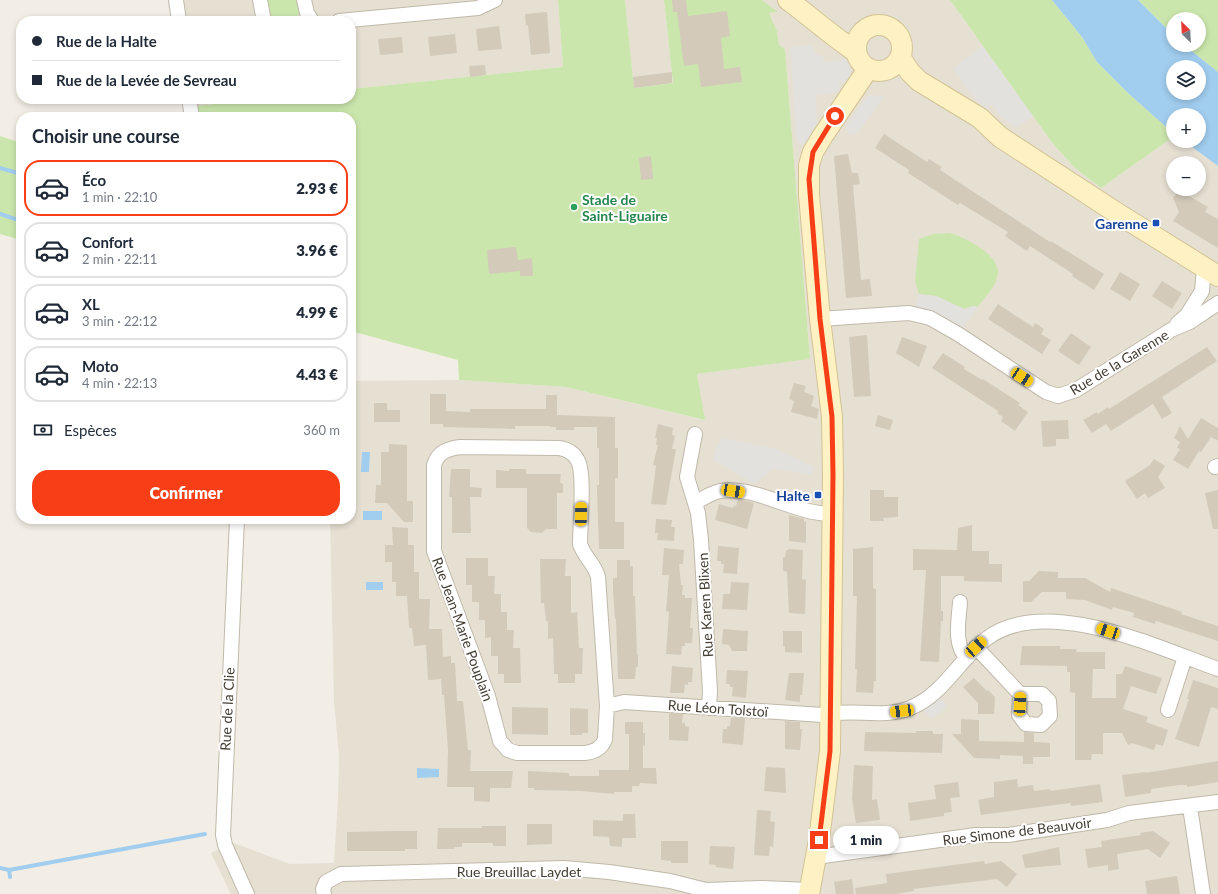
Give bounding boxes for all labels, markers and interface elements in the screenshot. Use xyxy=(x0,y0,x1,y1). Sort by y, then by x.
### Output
north arrow xyxy=(1166,12,1206,52)
map controls xyxy=(1166,12,1206,196)
text: Rue de la Halte xyxy=(56,32,157,50)
button: layers xyxy=(1166,60,1206,100)
text: Rue de la Levée de Sevreau xyxy=(56,71,237,89)
route start xyxy=(826,107,844,125)
button: + xyxy=(1166,108,1206,148)
text: Choisir une course xyxy=(32,125,180,147)
button: − xyxy=(1166,156,1206,196)
icon: car xyxy=(34,170,70,206)
text: Éco xyxy=(82,171,106,189)
text: 2.93 € xyxy=(296,179,338,197)
text: 1 min · 22:10 xyxy=(82,189,157,205)
place label: Stade de Saint-Liguaire xyxy=(582,191,668,224)
marker: Stade de Saint-Liguaire xyxy=(569,202,579,212)
place label: Garenne xyxy=(1095,215,1149,232)
marker: Garenne xyxy=(1151,218,1161,228)
icon: car xyxy=(34,232,70,268)
text: Confort xyxy=(82,233,134,251)
text: 3.96 € xyxy=(296,241,338,259)
text: 2 min · 22:11 xyxy=(82,251,157,267)
icon: car xyxy=(34,294,70,330)
text: XL xyxy=(82,295,100,313)
text: 4.99 € xyxy=(296,303,338,321)
text: 3 min · 22:12 xyxy=(82,313,157,329)
street label: Rue de la Garenne xyxy=(1066,326,1172,398)
icon: car xyxy=(34,356,70,392)
text: Moto xyxy=(82,357,119,375)
text: 4.43 € xyxy=(296,365,338,383)
car xyxy=(1009,365,1035,389)
text: 4 min · 22:13 xyxy=(82,375,157,391)
icon: cash xyxy=(32,419,54,441)
text: Espèces xyxy=(64,421,117,439)
text: 360 m xyxy=(303,422,340,438)
button: Confirmer xyxy=(32,470,340,516)
car xyxy=(720,483,746,499)
place label: Halte xyxy=(776,487,811,504)
marker: Halte xyxy=(813,490,823,500)
car xyxy=(575,502,587,526)
street label: Rue Karen Blixen xyxy=(694,552,716,658)
street label: Rue Jean-Marie Pouplain xyxy=(429,555,497,703)
car xyxy=(1095,622,1121,640)
car xyxy=(963,635,989,659)
street label: Rue de la Clie xyxy=(216,667,238,751)
car xyxy=(1013,692,1027,716)
street label: Rue Léon Tolstoï xyxy=(667,696,769,720)
car xyxy=(889,704,915,718)
street label: Rue Simone de Beauvoir xyxy=(942,813,1092,849)
callout: 1 min xyxy=(833,826,899,854)
route end xyxy=(810,831,828,849)
text: 1 min xyxy=(850,832,882,848)
street label: Rue Breuillac Laydet xyxy=(457,863,581,880)

